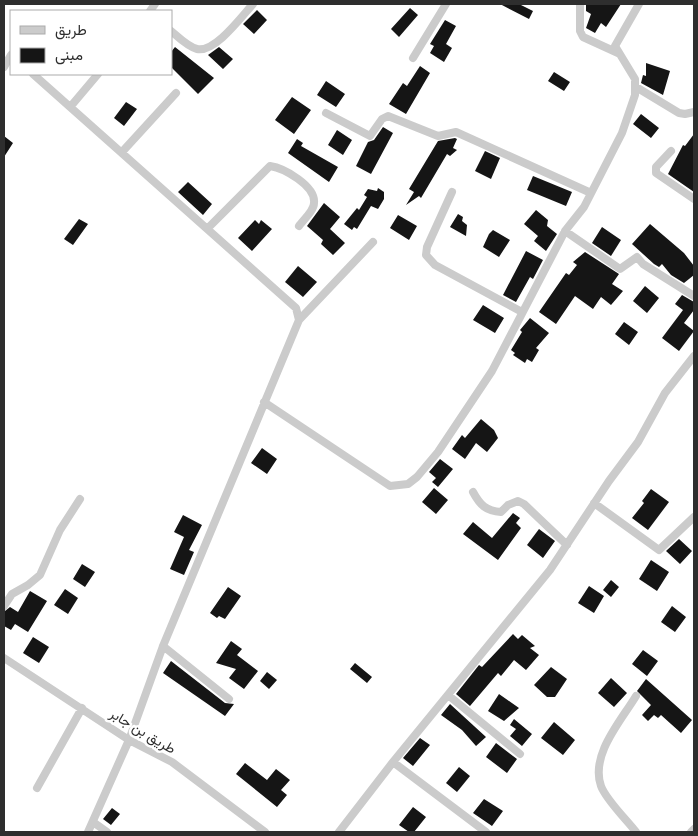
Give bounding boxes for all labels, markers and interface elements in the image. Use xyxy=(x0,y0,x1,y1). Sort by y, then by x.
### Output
legend xyxy=(10,10,172,75)
text: طريق xyxy=(55,21,87,40)
text: مبنى xyxy=(55,46,83,65)
street label: طريق بن جابر xyxy=(106,705,179,758)

